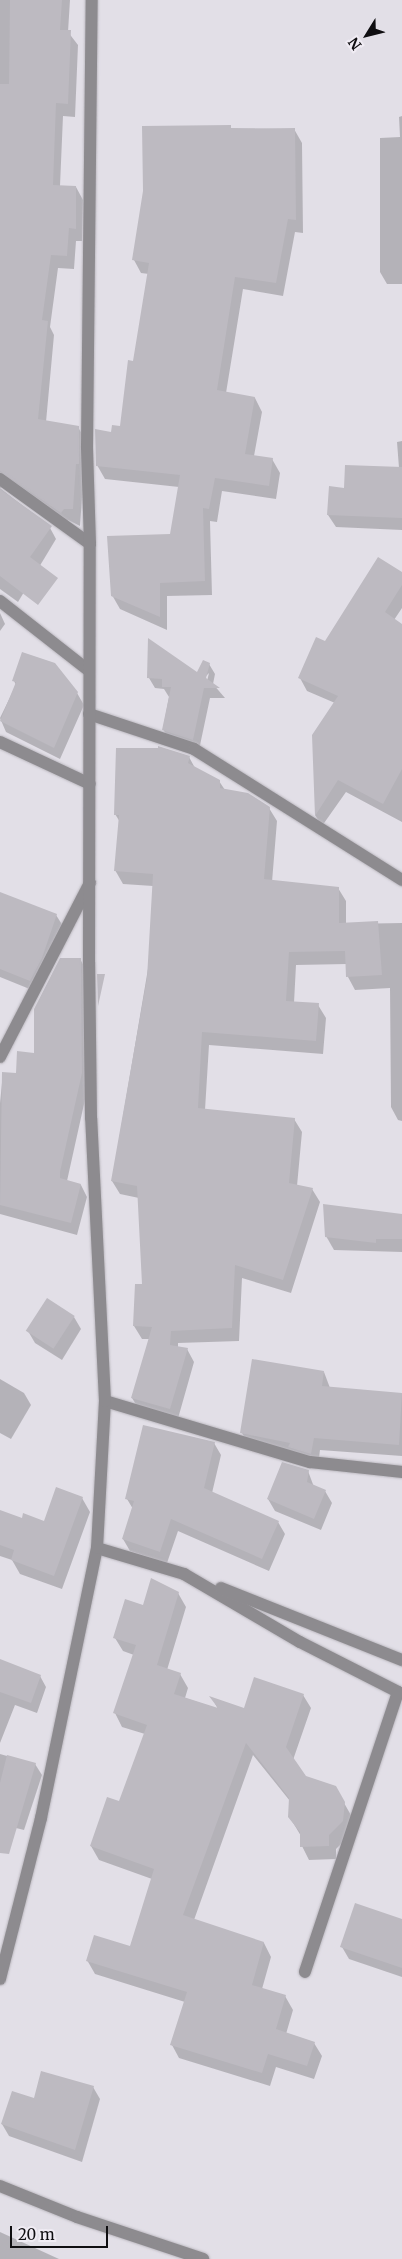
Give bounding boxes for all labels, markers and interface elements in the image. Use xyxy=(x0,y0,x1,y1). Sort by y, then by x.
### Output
north arrow xyxy=(342,10,392,60)
text: N xyxy=(344,34,365,54)
scale bar xyxy=(12,2216,110,2248)
text: 20 m xyxy=(18,2225,55,2244)

